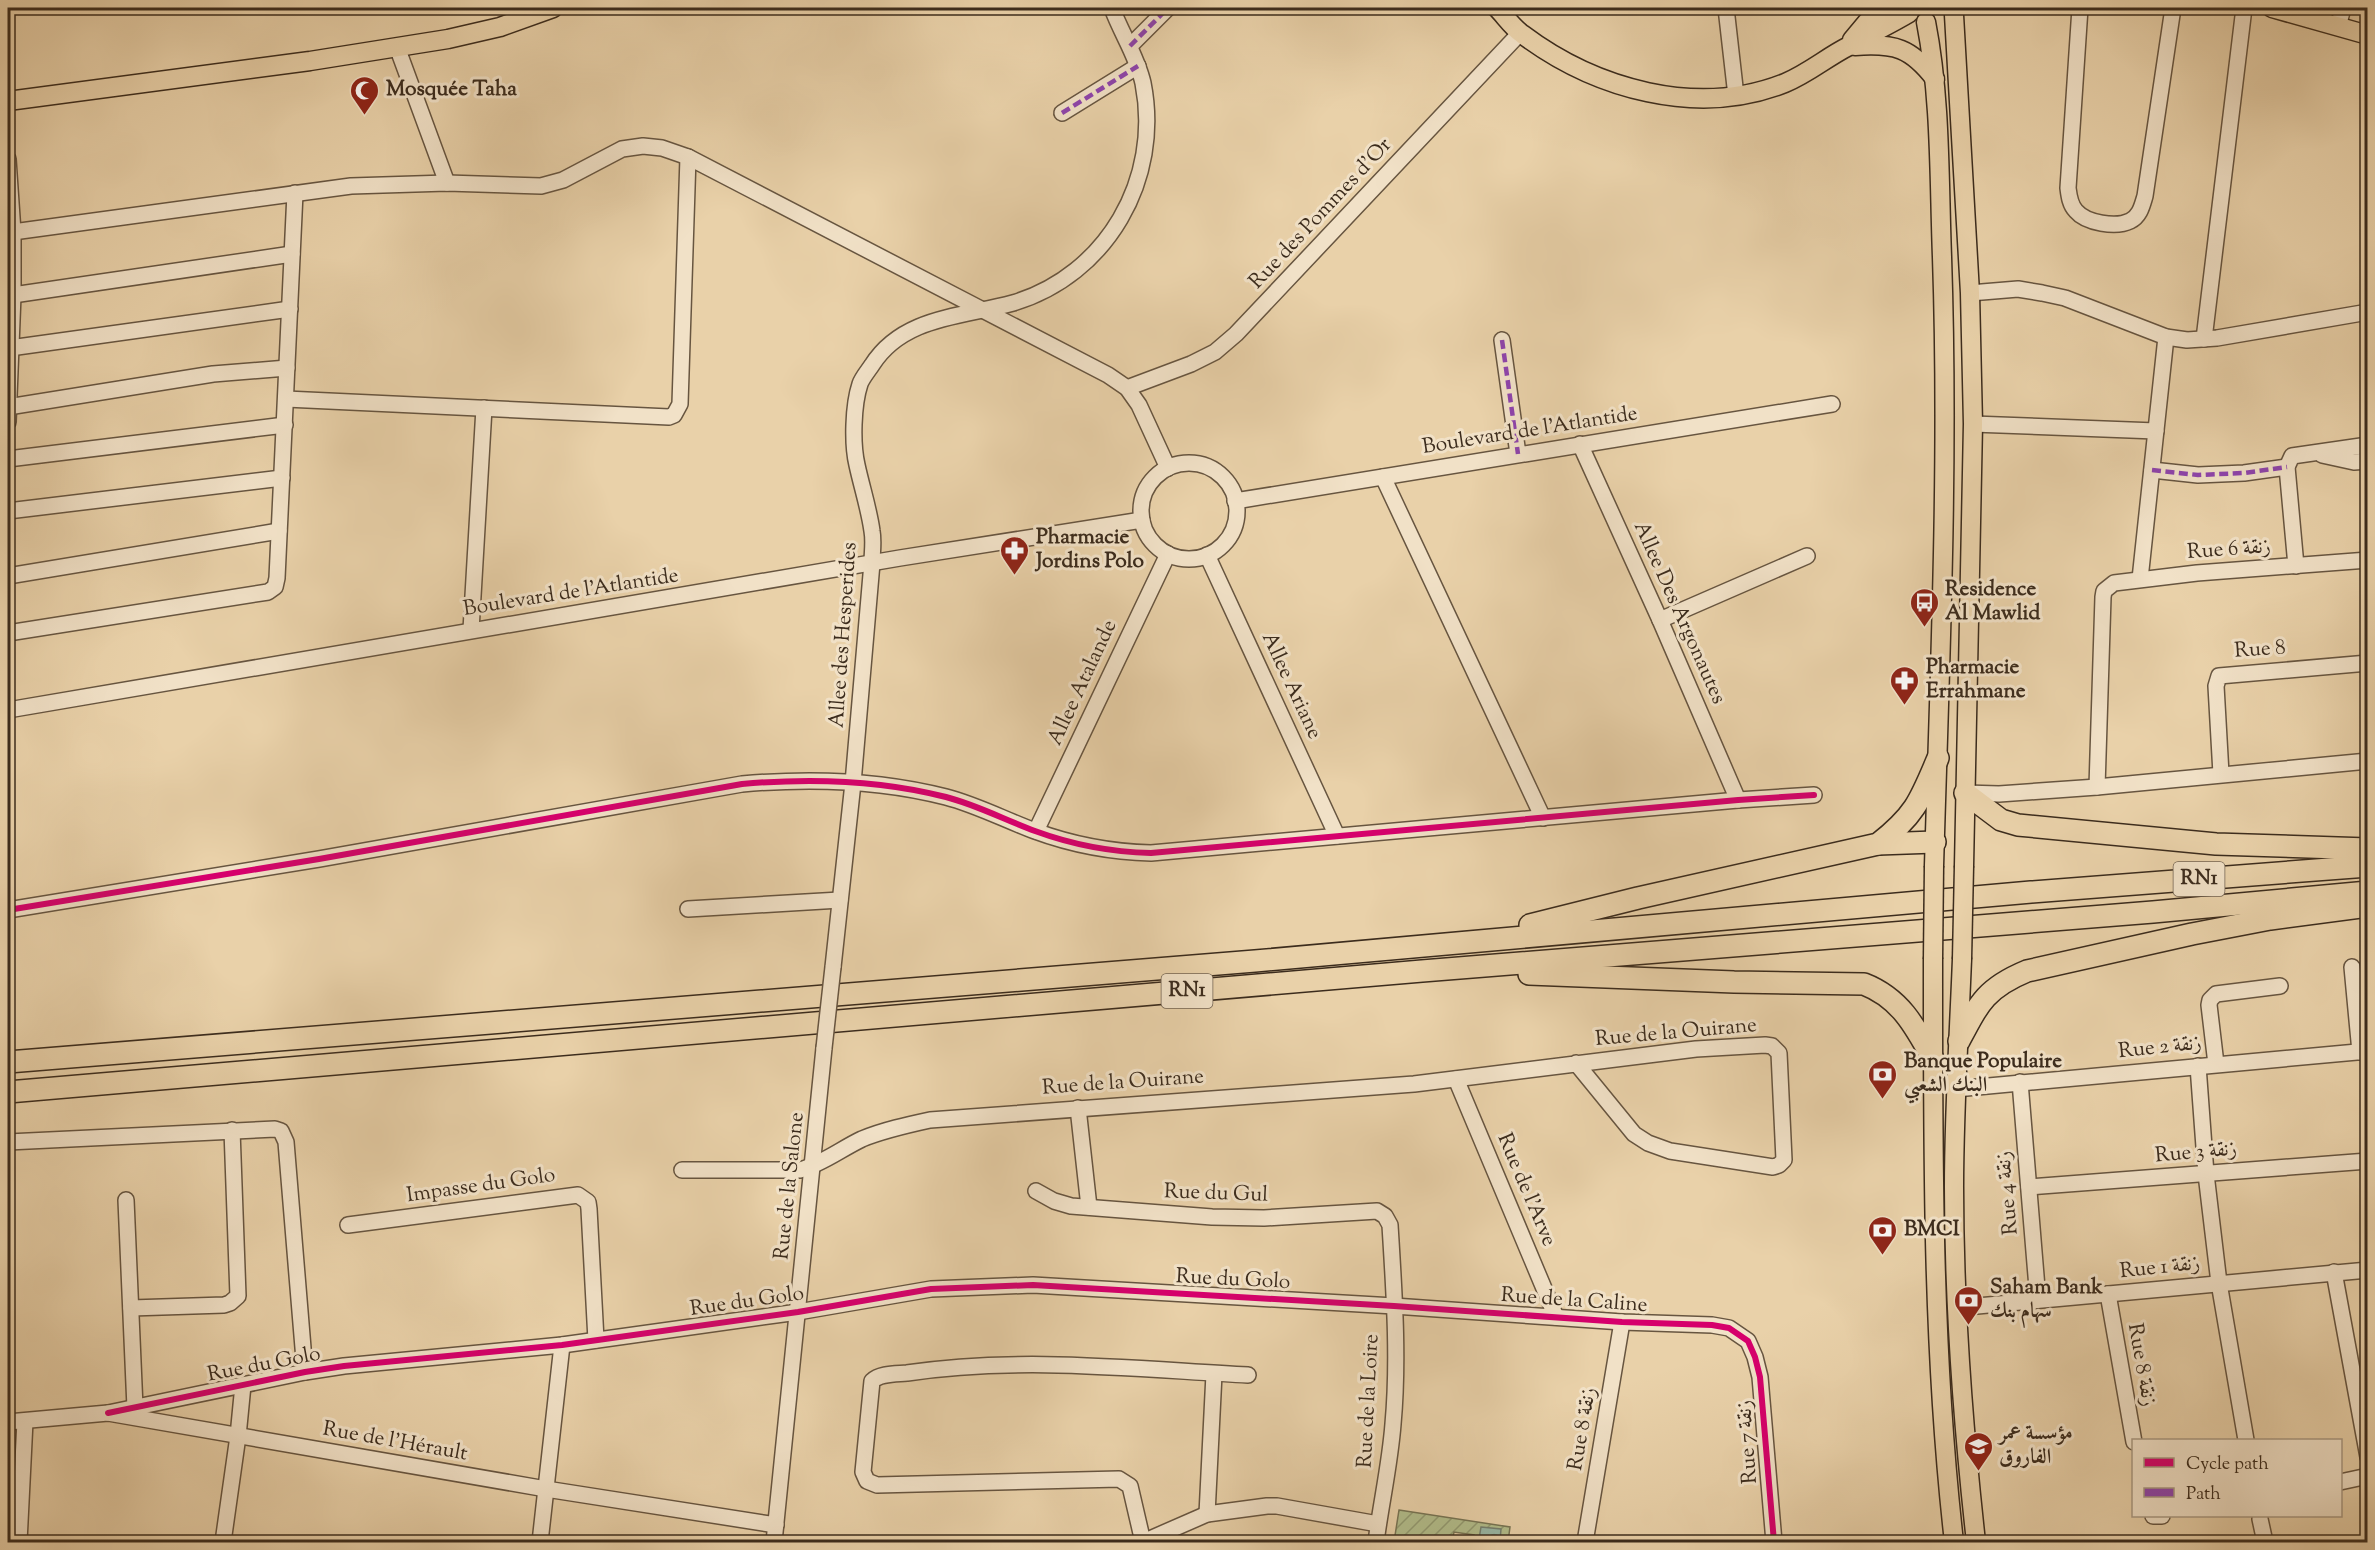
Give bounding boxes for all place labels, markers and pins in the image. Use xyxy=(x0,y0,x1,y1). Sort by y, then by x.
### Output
mosque icon: Mosquée Taha xyxy=(349,74,381,116)
place label: Mosquée Taha xyxy=(386,75,517,105)
place label: Pharmacie Jordins Polo xyxy=(1034,523,1144,577)
pharmacy icon: Pharmacie Jordins Polo xyxy=(999,534,1031,576)
place label: Residence Al Mawlid xyxy=(1945,575,2040,629)
bus stop icon: Residence Al Mawlid xyxy=(1908,586,1940,628)
place label: Pharmacie Errahmane xyxy=(1926,653,2026,707)
pharmacy icon: Pharmacie Errahmane xyxy=(1889,664,1921,706)
place label: Banque Populaire البنك الشعبي xyxy=(1904,1047,2062,1104)
bank icon: Banque Populaire البنك الشعبي xyxy=(1867,1058,1899,1100)
bank icon: BMCI xyxy=(1867,1214,1899,1256)
place label: BMCI xyxy=(1904,1215,1960,1245)
place label: Saham Bank سهام بنك xyxy=(1990,1273,2103,1329)
bank icon: Saham Bank سهام بنك xyxy=(1953,1284,1985,1326)
place label: مؤسسة عمر الفاروق xyxy=(1997,1419,2073,1473)
school or university icon: مؤسسة عمر الفاروق xyxy=(1962,1430,1994,1472)

